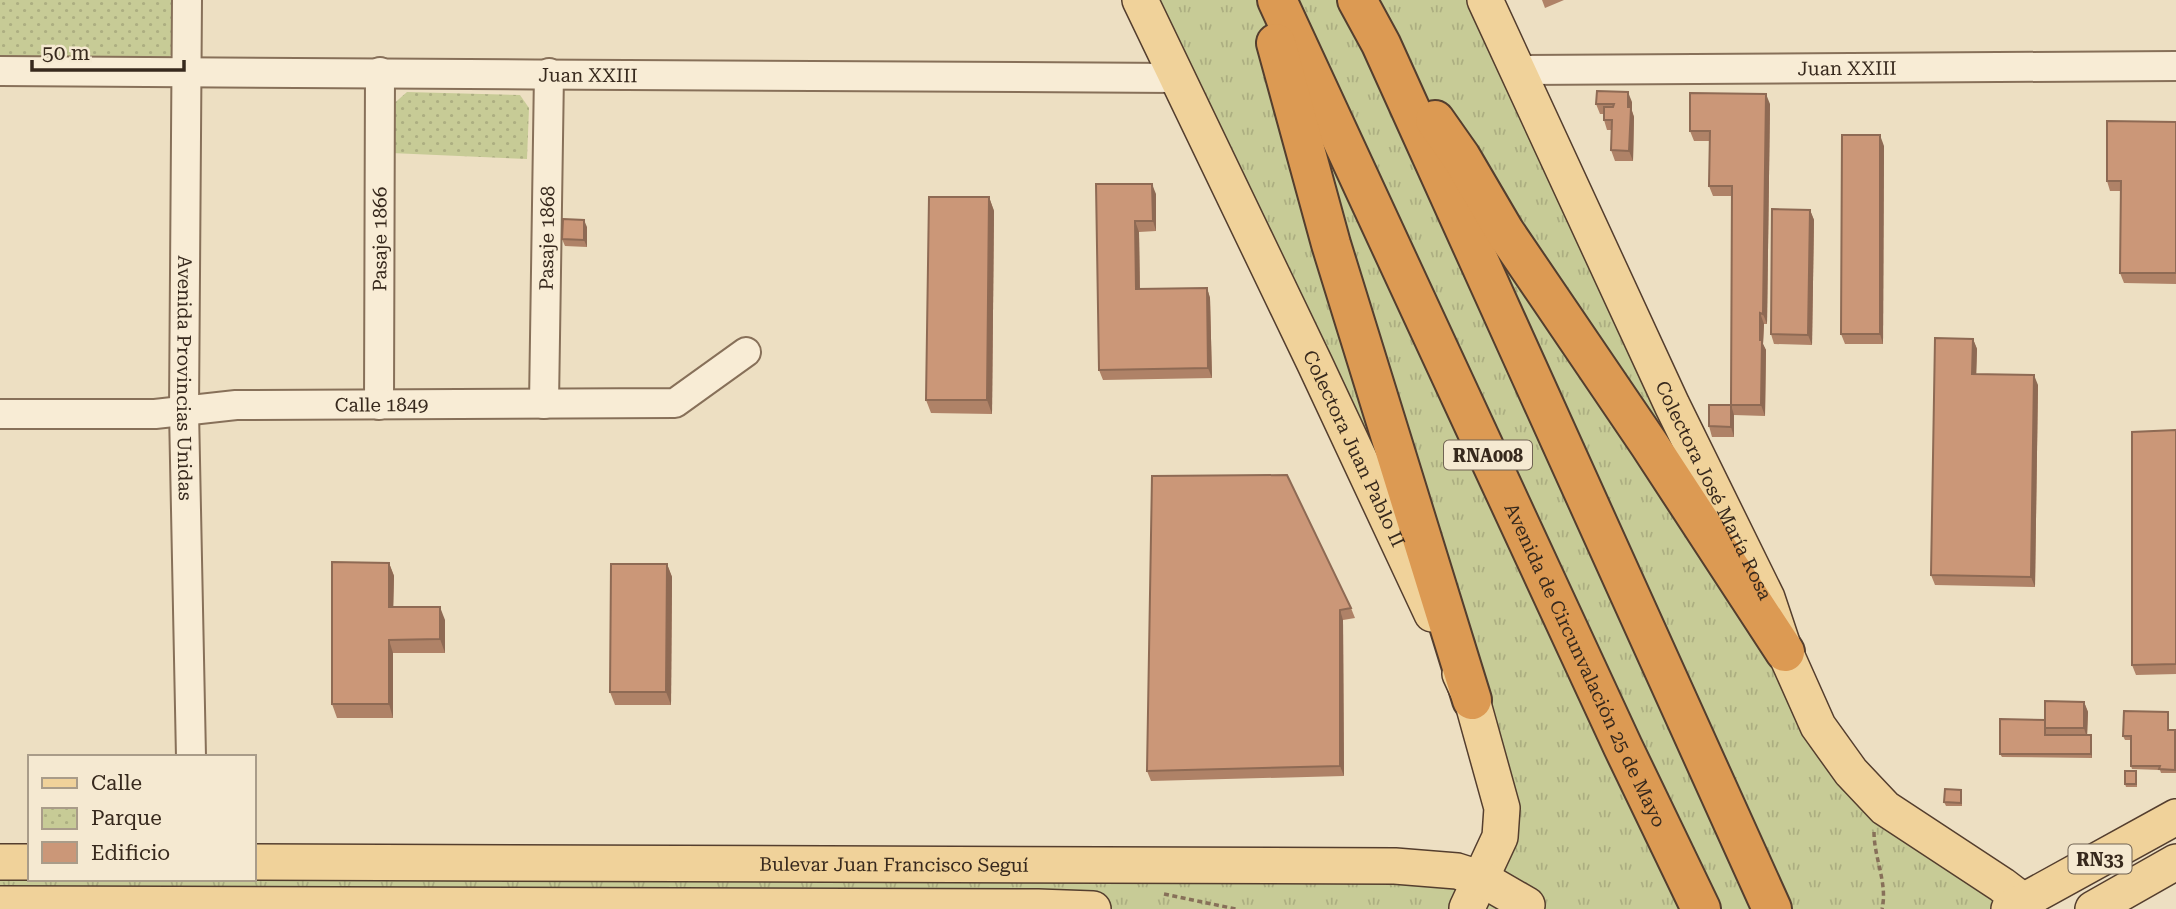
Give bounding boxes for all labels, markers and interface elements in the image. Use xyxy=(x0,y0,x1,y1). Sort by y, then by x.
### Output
scale bar xyxy=(32,28,184,72)
text: 50 m xyxy=(42,41,90,65)
street label: Juan XXIII xyxy=(1797,56,1897,80)
street label: Juan XXIII xyxy=(538,63,638,87)
street label: Pasaje 1868 xyxy=(534,185,559,291)
street label: Pasaje 1866 xyxy=(368,187,391,291)
street label: Avenida Provincias Unidas xyxy=(172,255,197,501)
street label: Colectora Juan Pablo II xyxy=(1299,346,1410,550)
street label: Colectora José María Rosa xyxy=(1651,377,1778,604)
street label: Calle 1849 xyxy=(335,393,428,416)
road number: RNA008 xyxy=(1444,440,1532,470)
street label: Avenida de Circunvalación 25 de Mayo xyxy=(1500,499,1671,831)
legend xyxy=(28,755,256,881)
text: Calle xyxy=(91,771,142,795)
text: Parque xyxy=(91,806,162,830)
text: Edificio xyxy=(91,841,170,865)
road number: RN33 xyxy=(2068,844,2132,874)
street label: Bulevar Juan Francisco Seguí xyxy=(759,852,1029,876)

